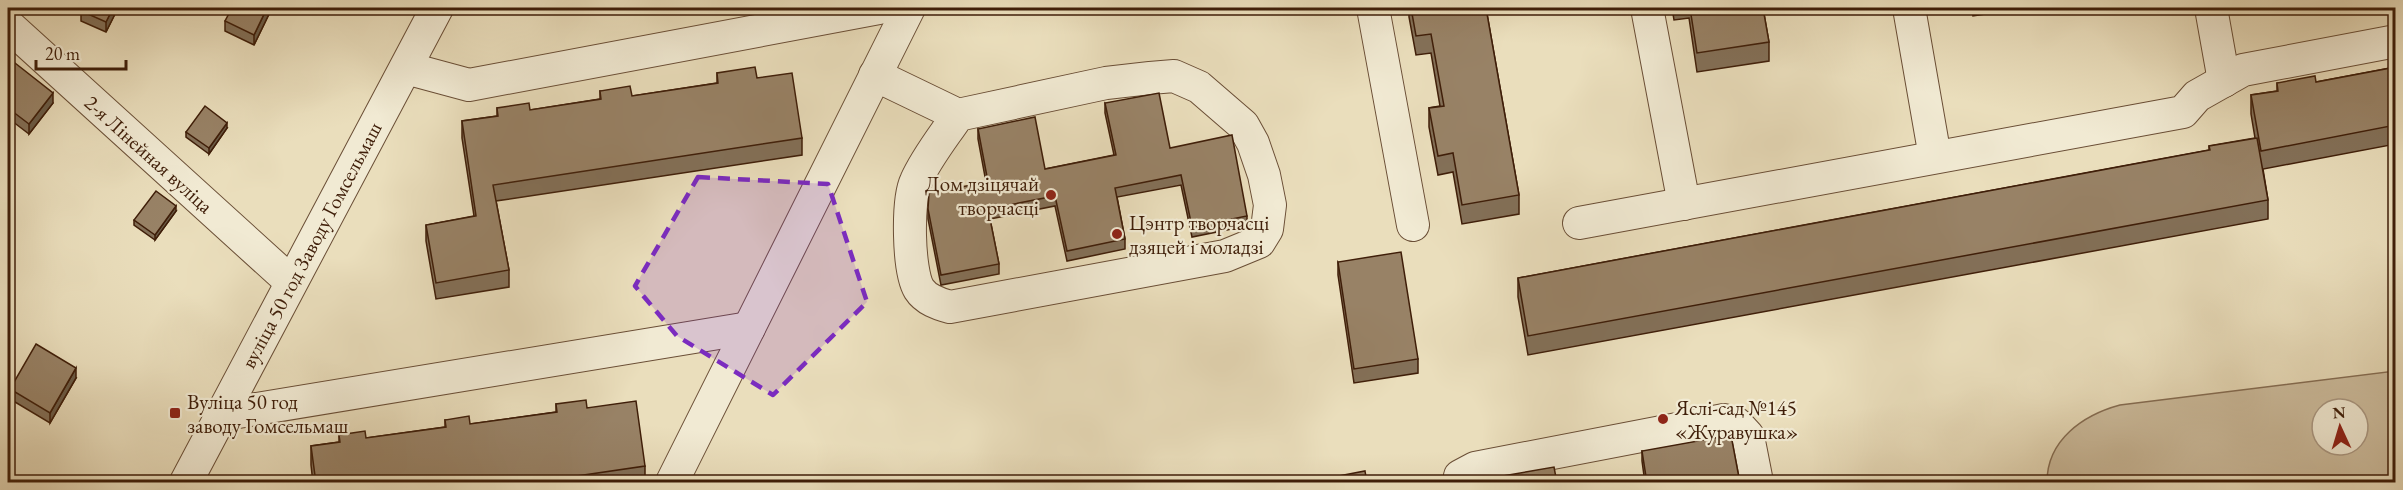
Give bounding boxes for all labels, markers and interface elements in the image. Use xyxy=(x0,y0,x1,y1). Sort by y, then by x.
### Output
scale bar xyxy=(36,33,126,71)
text: 20 m xyxy=(45,42,80,65)
street label: 2-я Лінейная вуліца xyxy=(79,89,220,219)
street label: вуліца 50 год Заводу Гомсельмаш xyxy=(234,117,388,373)
place label: Дом дзіцячай творчасці xyxy=(925,170,1039,221)
marker: Дом дзіцячай творчасці xyxy=(1044,188,1058,202)
place label: Цэнтр творчасці дзяцей і моладзі xyxy=(1129,209,1269,260)
marker: Цэнтр творчасці дзяцей і моладзі xyxy=(1110,227,1124,241)
place label: Вуліца 50 год заводу Гомсельмаш xyxy=(187,388,349,439)
place label: Яслі-сад №145 «Журавушка» xyxy=(1674,394,1798,445)
north arrow xyxy=(2310,397,2370,457)
text: N xyxy=(2332,402,2346,423)
marker: Вуліца 50 год заводу Гомсельмаш xyxy=(168,406,182,420)
marker: Яслі-сад №145 «Журавушка» xyxy=(1656,412,1670,426)

